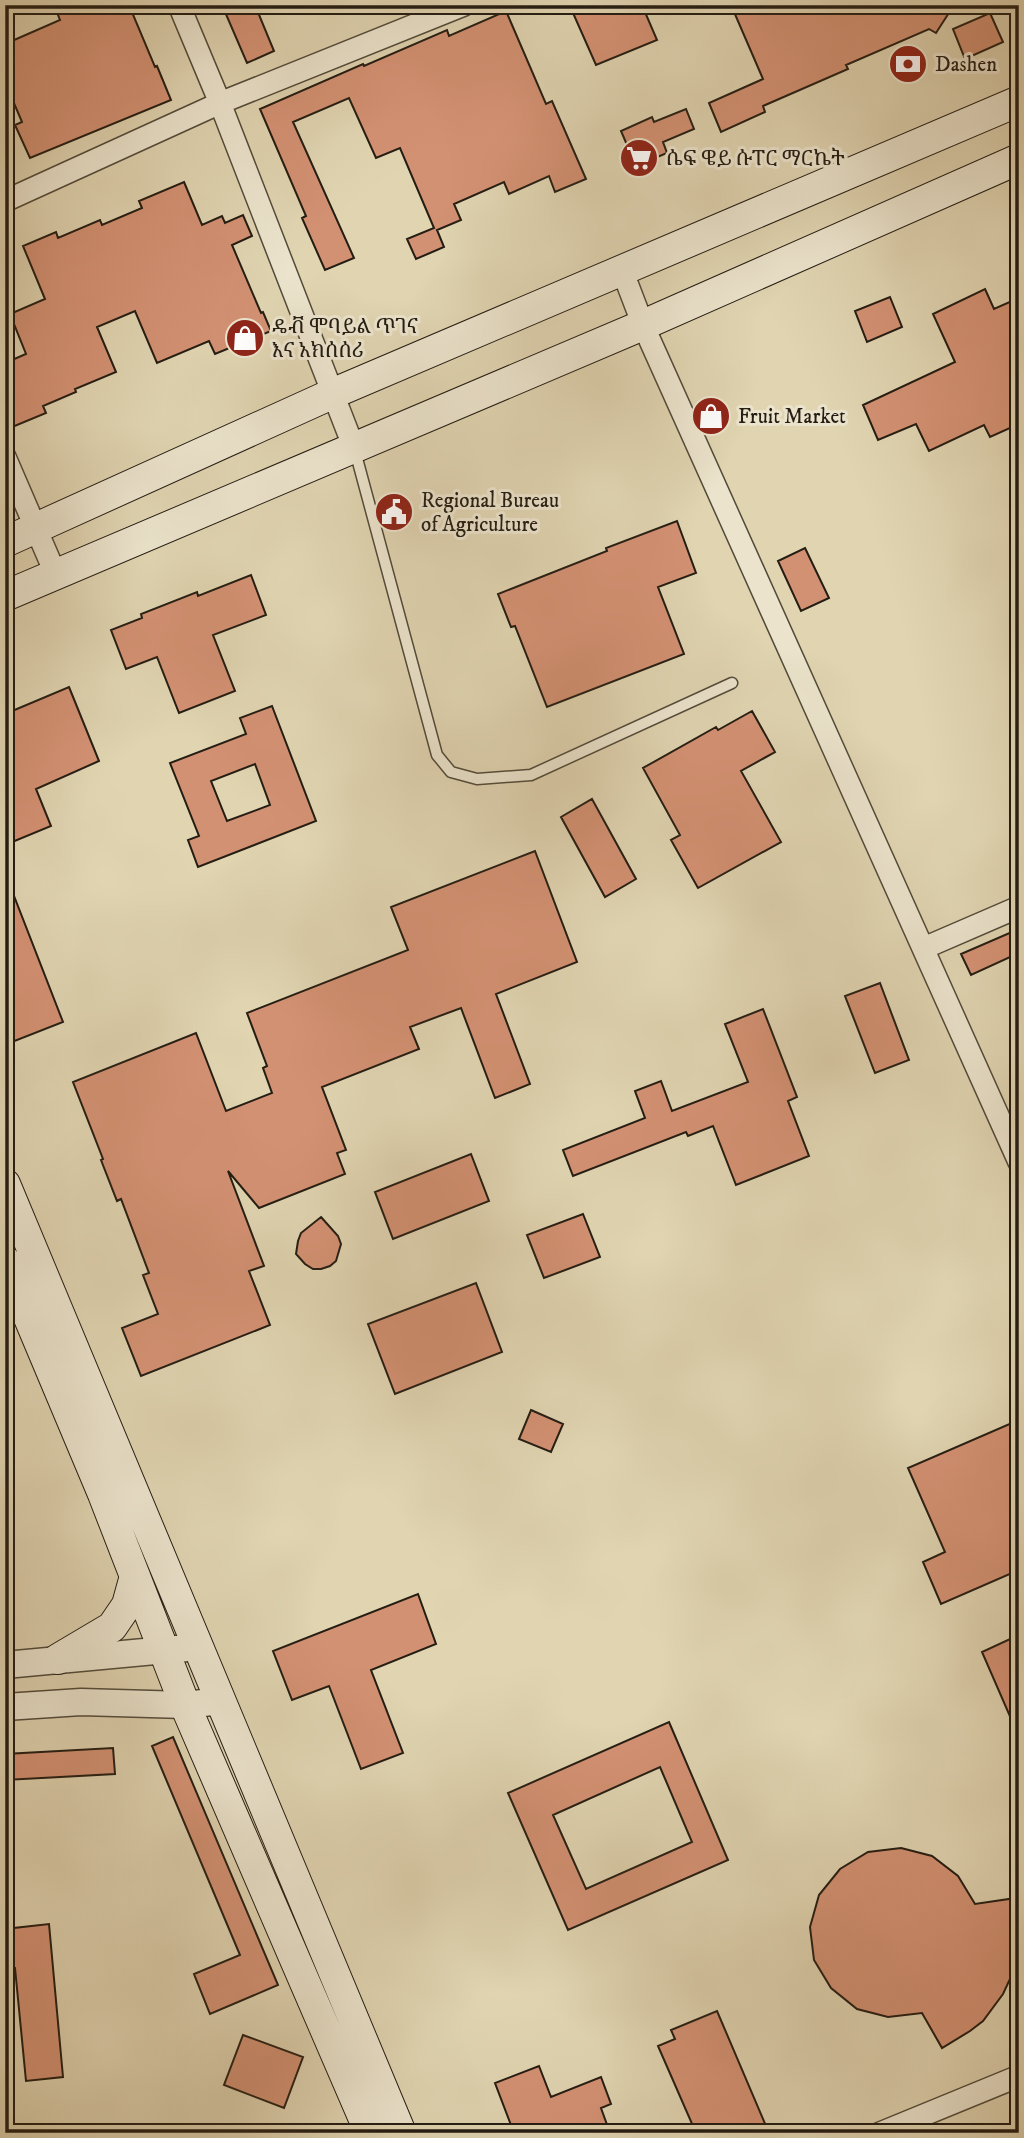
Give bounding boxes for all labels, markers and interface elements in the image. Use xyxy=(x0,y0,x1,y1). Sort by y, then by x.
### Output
bank icon: Dashen xyxy=(887,43,929,85)
place label: Dashen xyxy=(935,52,997,78)
supermarket icon: ሴፍ ዌይ ሱፐር ማርኬት xyxy=(618,137,660,179)
place label: ሴፍ ዌይ ሱፐር ማርኬት xyxy=(666,146,845,172)
place label: ዴቭ ሞባይል ጥገና እና አክሰሰሪ xyxy=(272,314,418,364)
shop icon: ዴቭ ሞባይል ጥገና እና አክሰሰሪ xyxy=(224,317,266,359)
shop icon: Fruit Market xyxy=(690,395,732,437)
place label: Fruit Market xyxy=(738,404,846,430)
place label: Regional Bureau of Agriculture xyxy=(421,488,559,538)
public building icon: Regional Bureau of Agriculture xyxy=(373,491,415,533)

